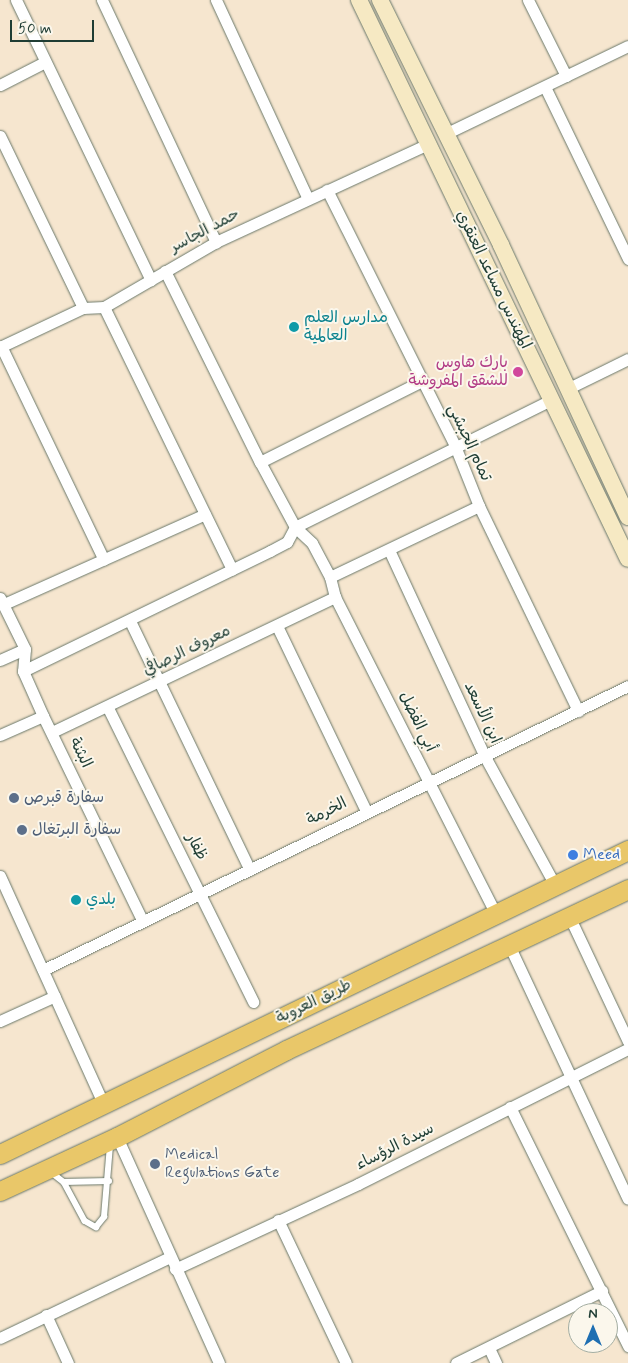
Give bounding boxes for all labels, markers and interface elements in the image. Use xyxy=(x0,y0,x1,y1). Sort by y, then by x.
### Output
scale bar xyxy=(12,10,96,42)
text: 50 m xyxy=(18,19,52,39)
street label: حمد الجاسر xyxy=(167,205,243,257)
street label: المهندس مساعد العنقري xyxy=(451,208,535,352)
place label: مدارس العلم العالمية xyxy=(304,308,388,346)
marker: مدارس العلم العالمية xyxy=(288,321,300,333)
place label: بارك هاوس للشقق المفروشة xyxy=(408,353,508,391)
marker: بارك هاوس للشقق المفروشة xyxy=(512,366,524,378)
street label: تمام الحبشي xyxy=(443,401,495,485)
street label: معروف الرصافي xyxy=(140,622,234,680)
street label: ابن الأسعد xyxy=(459,679,505,747)
street label: أبي الفضل xyxy=(394,689,440,755)
street label: البثنة xyxy=(65,735,95,771)
place label: سفارة قبرص xyxy=(24,788,104,808)
marker: سفارة قبرص xyxy=(8,792,20,804)
street label: الخرمة xyxy=(304,794,350,830)
place label: سفارة البرتغال xyxy=(32,820,121,840)
marker: سفارة البرتغال xyxy=(16,824,28,836)
street label: ظفار xyxy=(181,830,211,864)
place label: Meed xyxy=(583,845,620,865)
marker: Meed xyxy=(567,849,579,861)
place label: بلدي xyxy=(86,890,116,910)
marker: بلدي xyxy=(70,894,82,906)
street label: طريق العروبة xyxy=(273,976,355,1028)
street label: سيدة الرؤساء xyxy=(353,1119,437,1175)
place label: Medical Regulations Gate xyxy=(165,1145,275,1183)
marker: Medical Regulations Gate xyxy=(149,1158,161,1170)
north arrow xyxy=(568,1303,618,1353)
text: N xyxy=(588,1305,598,1323)

